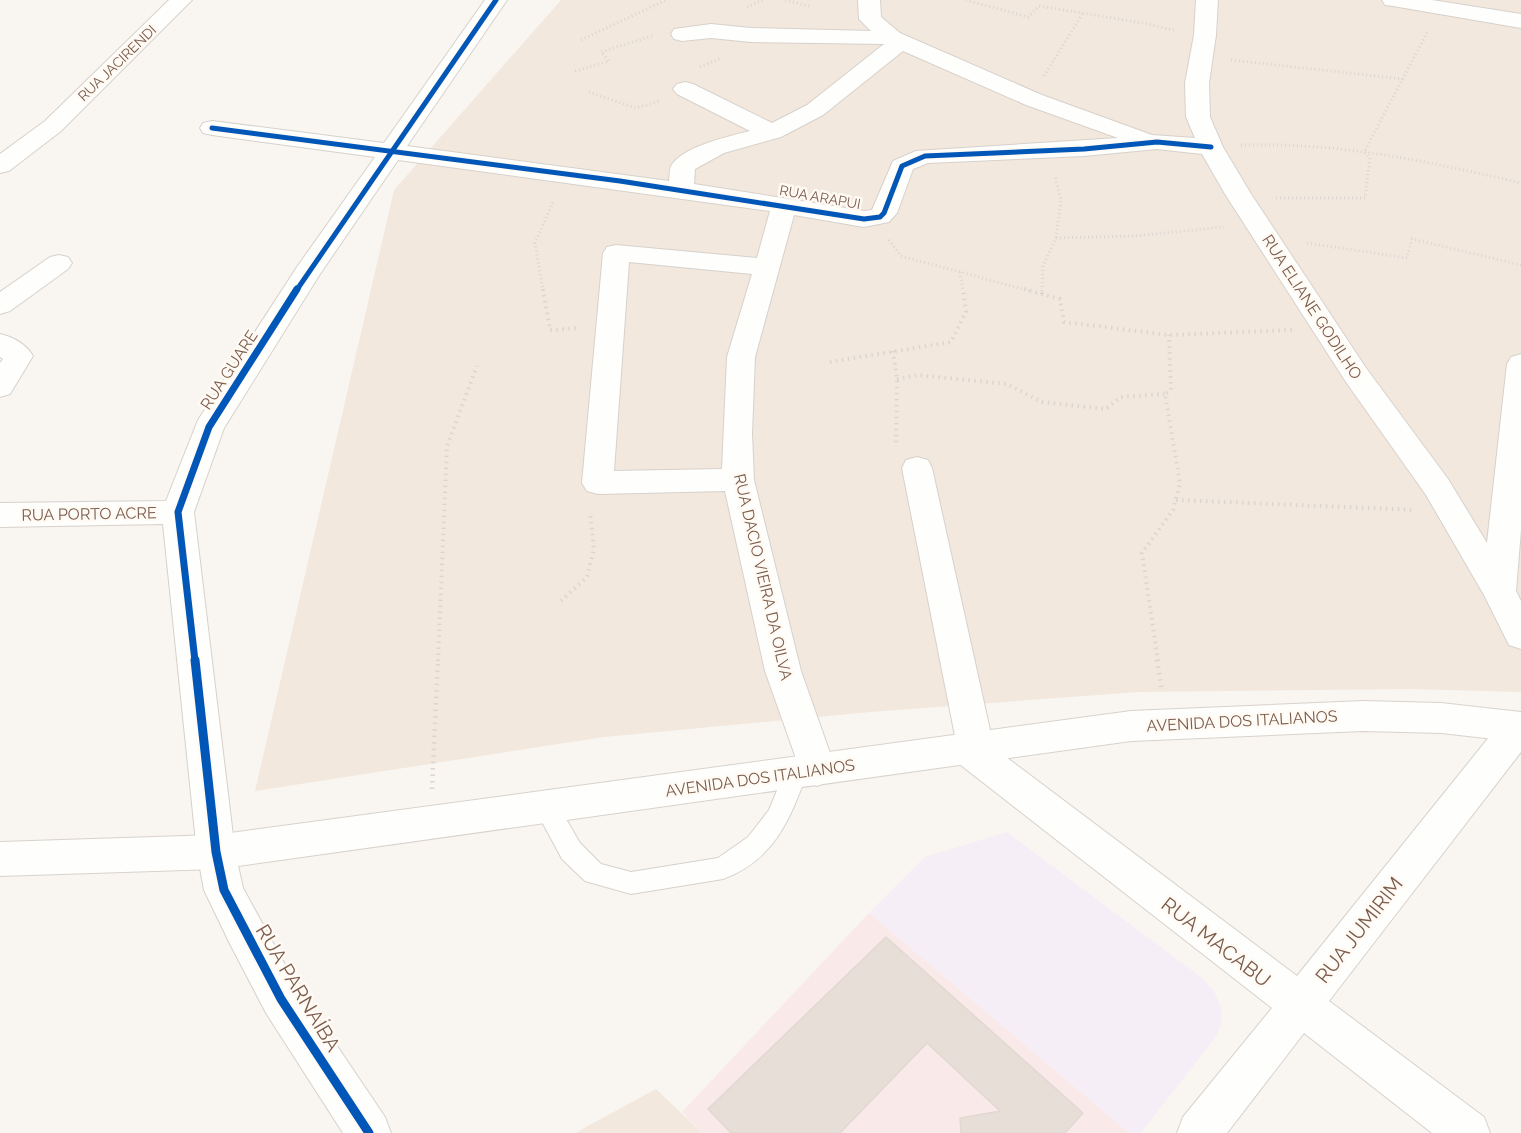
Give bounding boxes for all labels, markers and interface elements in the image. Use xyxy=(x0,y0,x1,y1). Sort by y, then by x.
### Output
street label: RUA JACIRENDI xyxy=(75,22,159,104)
street label: RUA ARAPUI xyxy=(778,182,862,212)
street label: RUA ELIANE GODILHO xyxy=(1258,231,1366,383)
street label: RUA GUARE xyxy=(196,327,262,413)
street label: RUA DACIO VIEIRA DA OILVA xyxy=(730,472,796,682)
street label: RUA PORTO ACRE xyxy=(21,503,157,525)
street label: AVENIDA DOS ITALIANOS xyxy=(1146,706,1338,735)
street label: AVENIDA DOS ITALIANOS xyxy=(664,755,856,801)
street label: RUA JUMIRIM xyxy=(1310,872,1408,988)
street label: RUA MACABU xyxy=(1157,892,1275,992)
street label: RUA PARNAÍBA xyxy=(251,920,346,1056)

